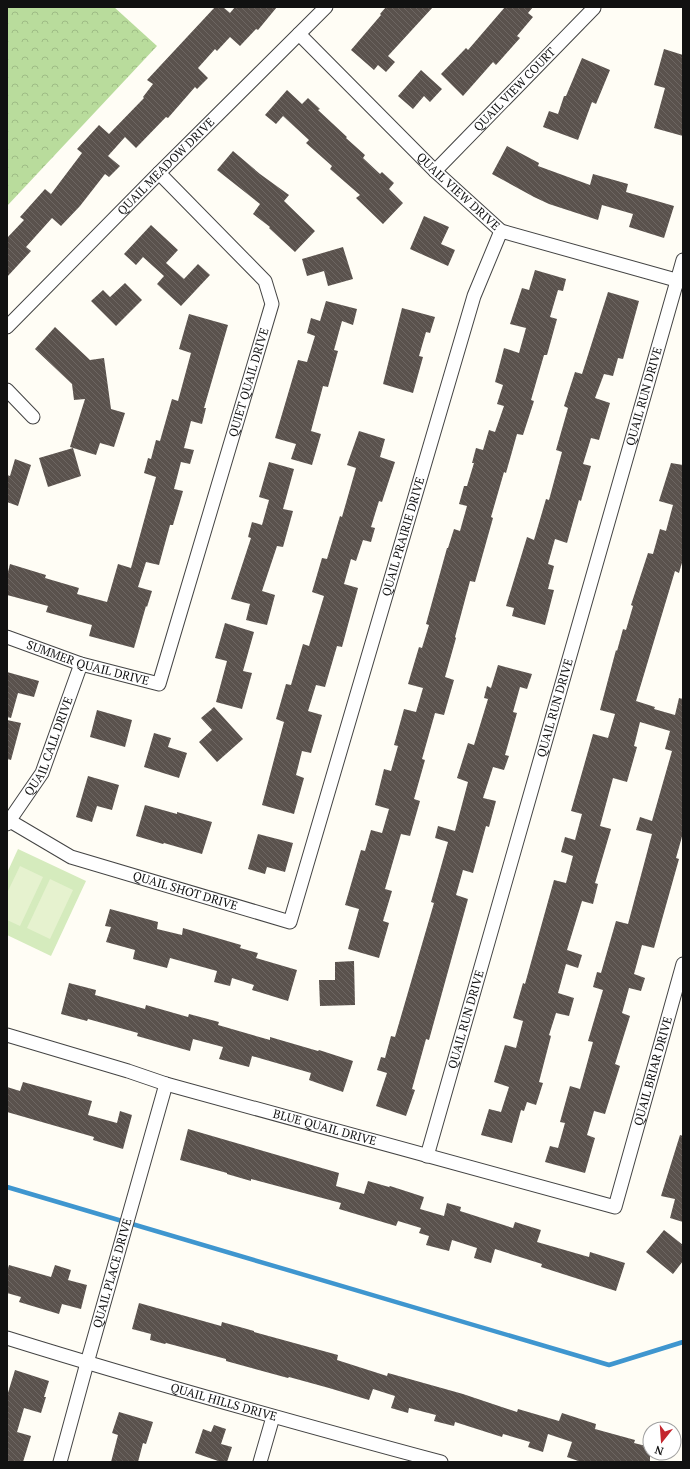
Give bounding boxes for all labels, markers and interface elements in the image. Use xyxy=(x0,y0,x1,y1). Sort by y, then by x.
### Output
street label: QUAIL VIEW COURT xyxy=(470,44,559,134)
street label: QUAIL MEADOW DRIVE xyxy=(114,114,217,218)
street label: QUAIL VIEW DRIVE xyxy=(414,149,503,233)
street label: QUIET QUAIL DRIVE xyxy=(225,326,272,439)
street label: QUAIL RUN DRIVE xyxy=(622,345,665,447)
street label: QUAIL PRAIRIE DRIVE xyxy=(378,475,427,598)
street label: SUMMER QUAIL DRIVE xyxy=(25,637,151,688)
street label: QUAIL RUN DRIVE xyxy=(533,657,576,759)
street label: QUAIL CALL DRIVE xyxy=(21,695,76,798)
street label: QUAIL SHOT DRIVE xyxy=(131,868,240,913)
street label: QUAIL RUN DRIVE xyxy=(444,968,487,1070)
street label: QUAIL BRIAR DRIVE xyxy=(630,1015,675,1127)
street label: BLUE QUAIL DRIVE xyxy=(272,1106,378,1148)
street label: QUAIL PLACE DRIVE xyxy=(89,1216,135,1330)
street label: QUAIL HILLS DRIVE xyxy=(169,1379,279,1424)
north arrow xyxy=(642,1421,682,1461)
text: N xyxy=(652,1442,665,1458)

